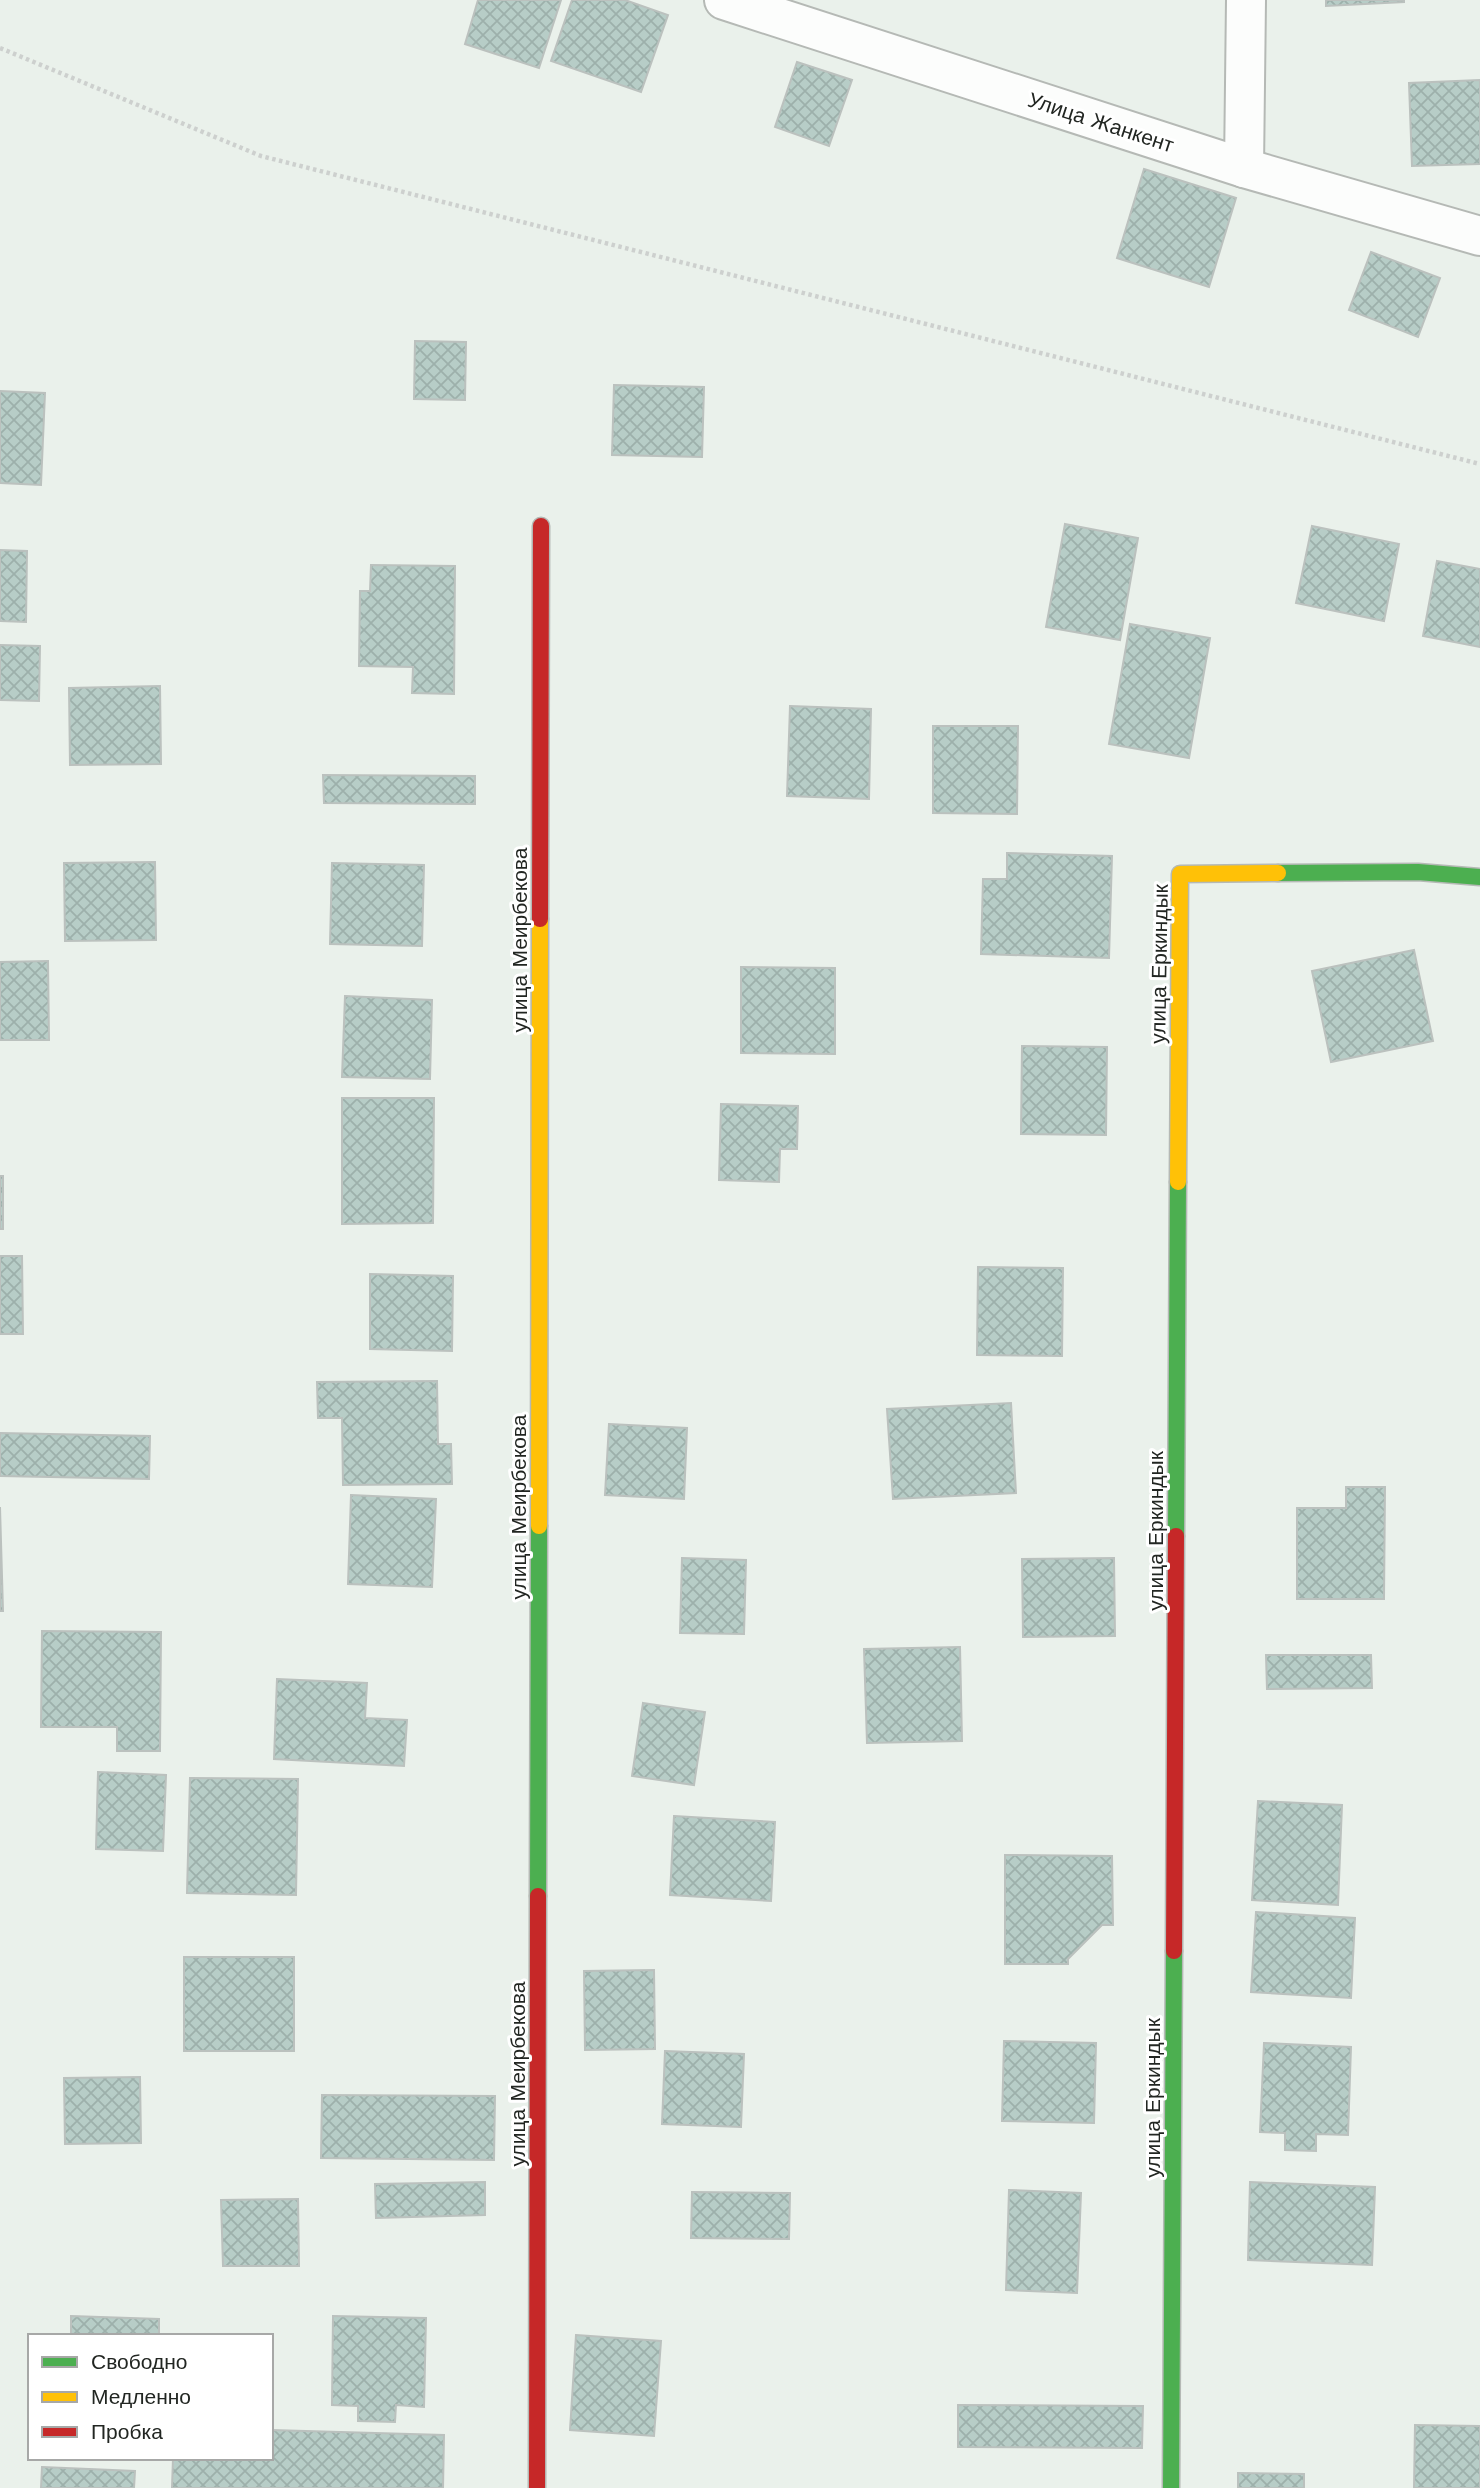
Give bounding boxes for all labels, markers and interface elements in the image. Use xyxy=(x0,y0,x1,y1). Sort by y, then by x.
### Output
street label: Улица Жанкент xyxy=(1025,87,1178,157)
street label: улица Меирбекова xyxy=(507,847,532,1032)
street label: улица Еркиндык xyxy=(1145,883,1173,1044)
street label: улица Меирбекова xyxy=(506,1414,531,1599)
street label: улица Еркиндык xyxy=(1143,1450,1168,1611)
street label: улица Меирбекова xyxy=(505,1981,530,2166)
street label: улица Еркиндык xyxy=(1140,2017,1165,2178)
legend xyxy=(28,2334,273,2460)
text: Свободно xyxy=(91,2349,188,2374)
text: Медленно xyxy=(91,2384,191,2409)
text: Пробка xyxy=(91,2419,163,2444)

